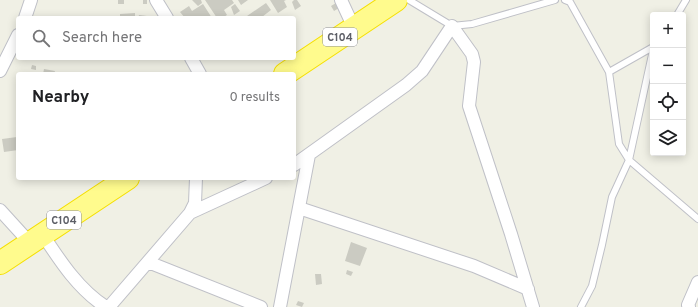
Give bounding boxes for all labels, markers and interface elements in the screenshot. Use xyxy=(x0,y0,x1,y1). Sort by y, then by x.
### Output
map controls xyxy=(650,12,686,156)
button: + xyxy=(650,12,686,48)
search box xyxy=(16,16,296,60)
icon: search xyxy=(30,27,52,49)
road number: C104 xyxy=(323,28,357,46)
text: Search here xyxy=(62,29,142,48)
button: − xyxy=(650,48,686,84)
button: locate xyxy=(650,84,686,120)
text: Nearby xyxy=(32,87,89,109)
text: 0 results xyxy=(229,90,280,106)
button: layers xyxy=(650,120,686,156)
road number: C104 xyxy=(47,211,81,229)

